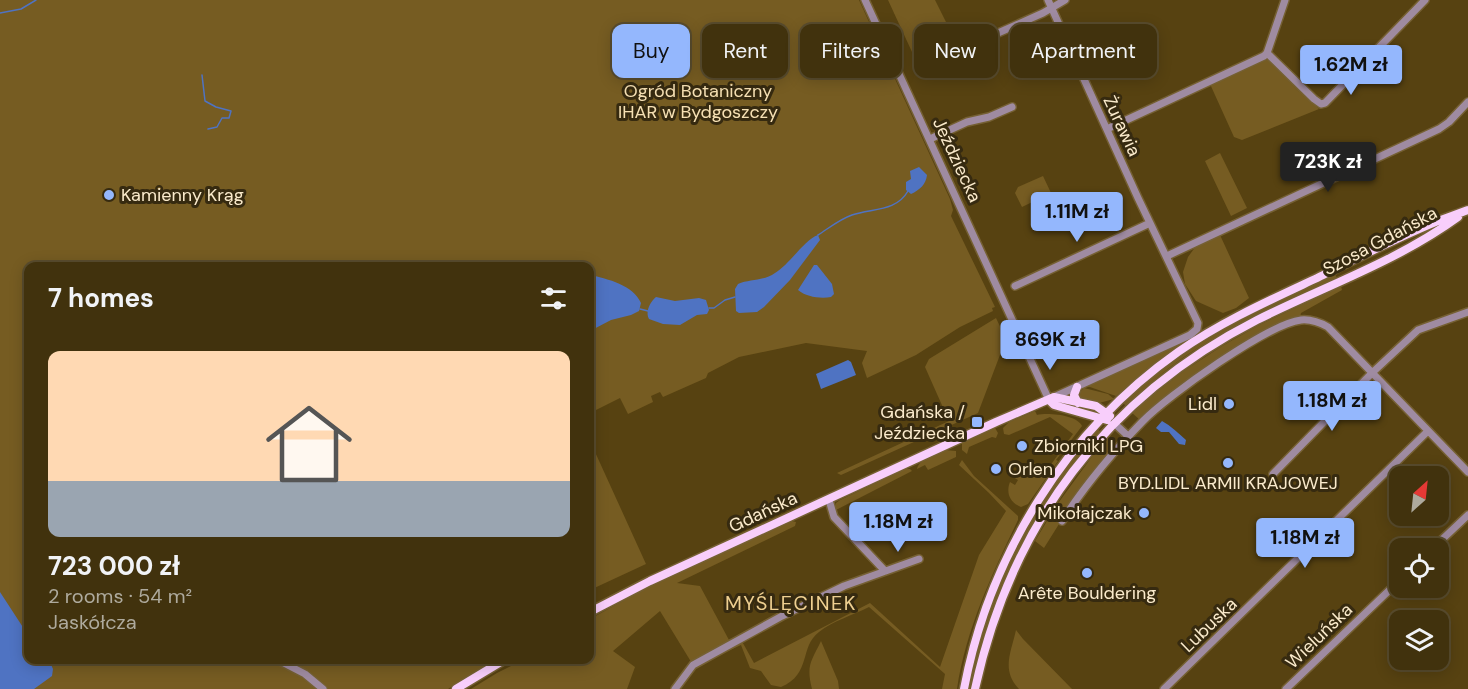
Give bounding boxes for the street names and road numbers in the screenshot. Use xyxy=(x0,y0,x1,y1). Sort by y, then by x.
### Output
street label: Żurawia xyxy=(1098,92,1146,160)
street label: Jeździecka xyxy=(927,114,987,206)
street label: Szosa Gdańska xyxy=(1319,201,1441,281)
street label: Gdańska xyxy=(725,486,801,538)
street label: Lubuska xyxy=(1176,592,1242,658)
street label: Wieluńska xyxy=(1280,598,1358,674)

